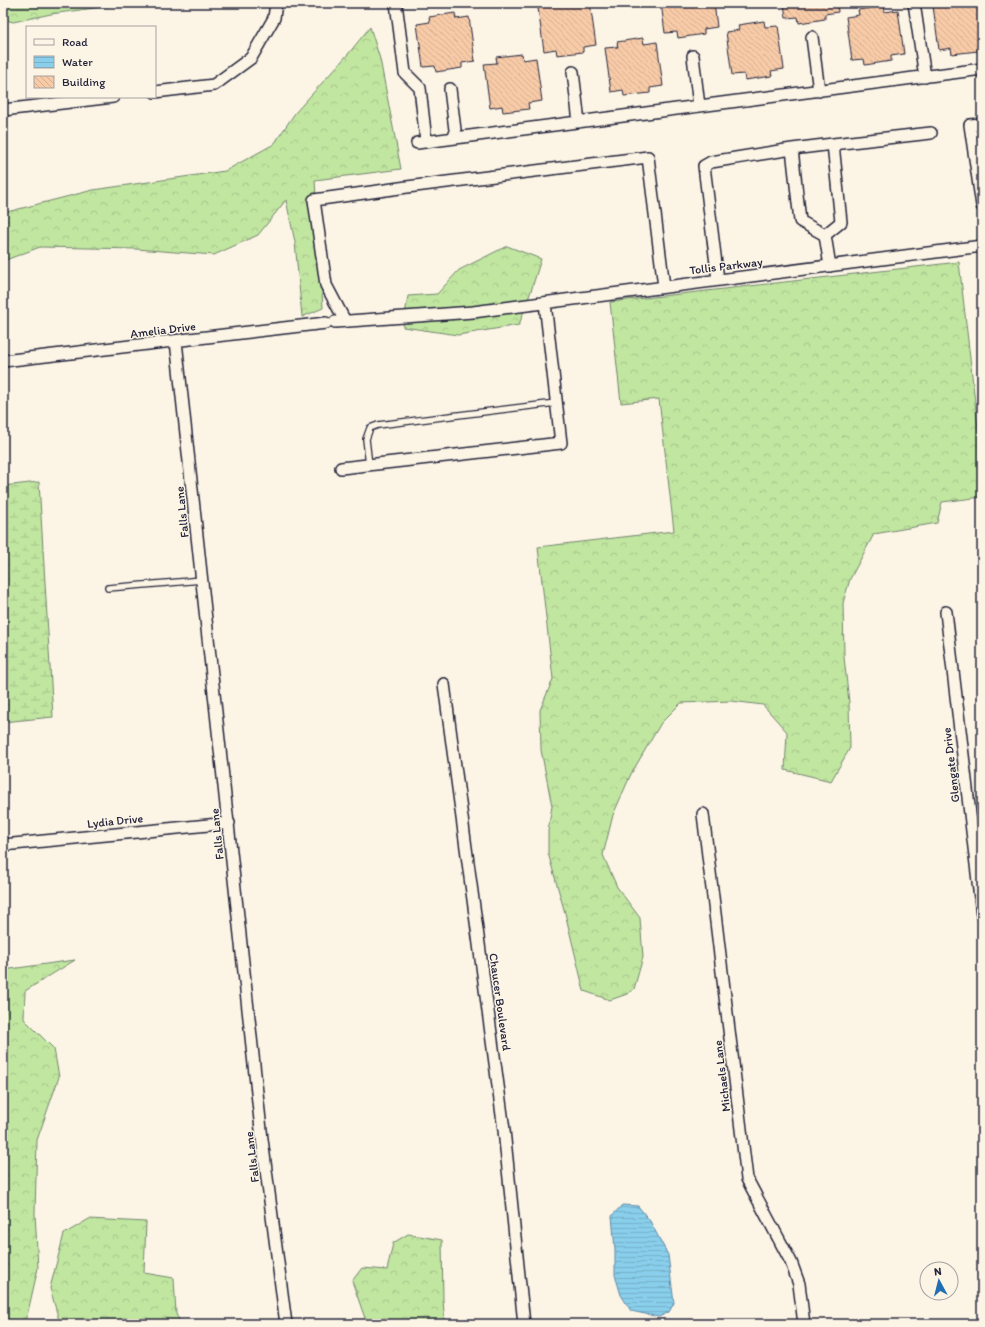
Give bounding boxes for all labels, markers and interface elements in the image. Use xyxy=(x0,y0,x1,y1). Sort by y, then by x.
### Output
legend xyxy=(26,26,156,98)
text: Road xyxy=(62,35,88,49)
text: Water xyxy=(62,55,93,69)
text: Building xyxy=(62,75,106,89)
street label: Tollis Parkway xyxy=(689,255,764,277)
street label: Amelia Drive xyxy=(129,319,197,341)
street label: Falls Lane xyxy=(172,485,192,538)
street label: Glengate Drive xyxy=(939,726,963,803)
street label: Falls Lane xyxy=(207,807,227,860)
street label: Lydia Drive xyxy=(86,811,144,831)
street label: Chaucer Boulevard xyxy=(486,952,514,1052)
street label: Michaels Lane xyxy=(711,1039,733,1112)
street label: Falls Lane xyxy=(242,1130,262,1183)
north arrow xyxy=(919,1261,959,1301)
text: N xyxy=(933,1265,942,1278)

